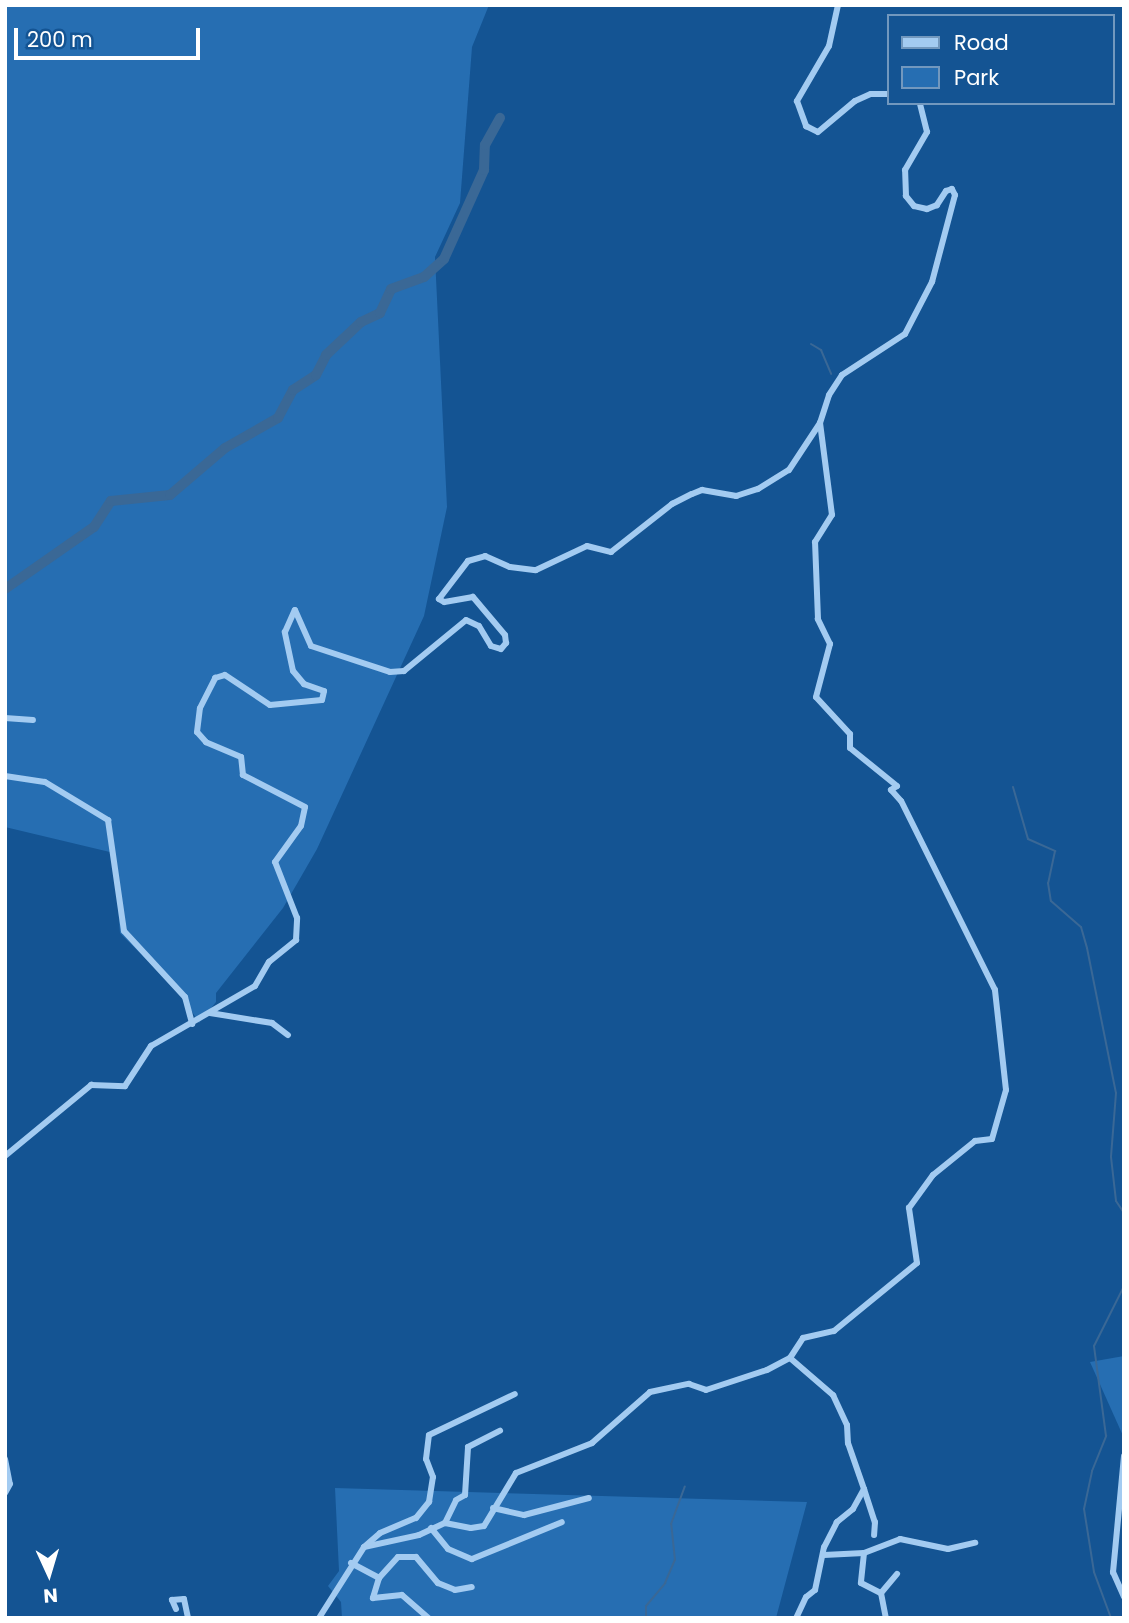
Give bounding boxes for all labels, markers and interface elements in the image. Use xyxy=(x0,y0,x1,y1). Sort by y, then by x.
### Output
scale bar xyxy=(18,14,203,58)
legend xyxy=(888,14,1115,105)
text: 200 m xyxy=(27,25,93,54)
text: Road xyxy=(954,28,1009,57)
text: Park xyxy=(954,63,999,92)
north arrow xyxy=(14,1539,84,1609)
text: N xyxy=(42,1581,59,1609)

